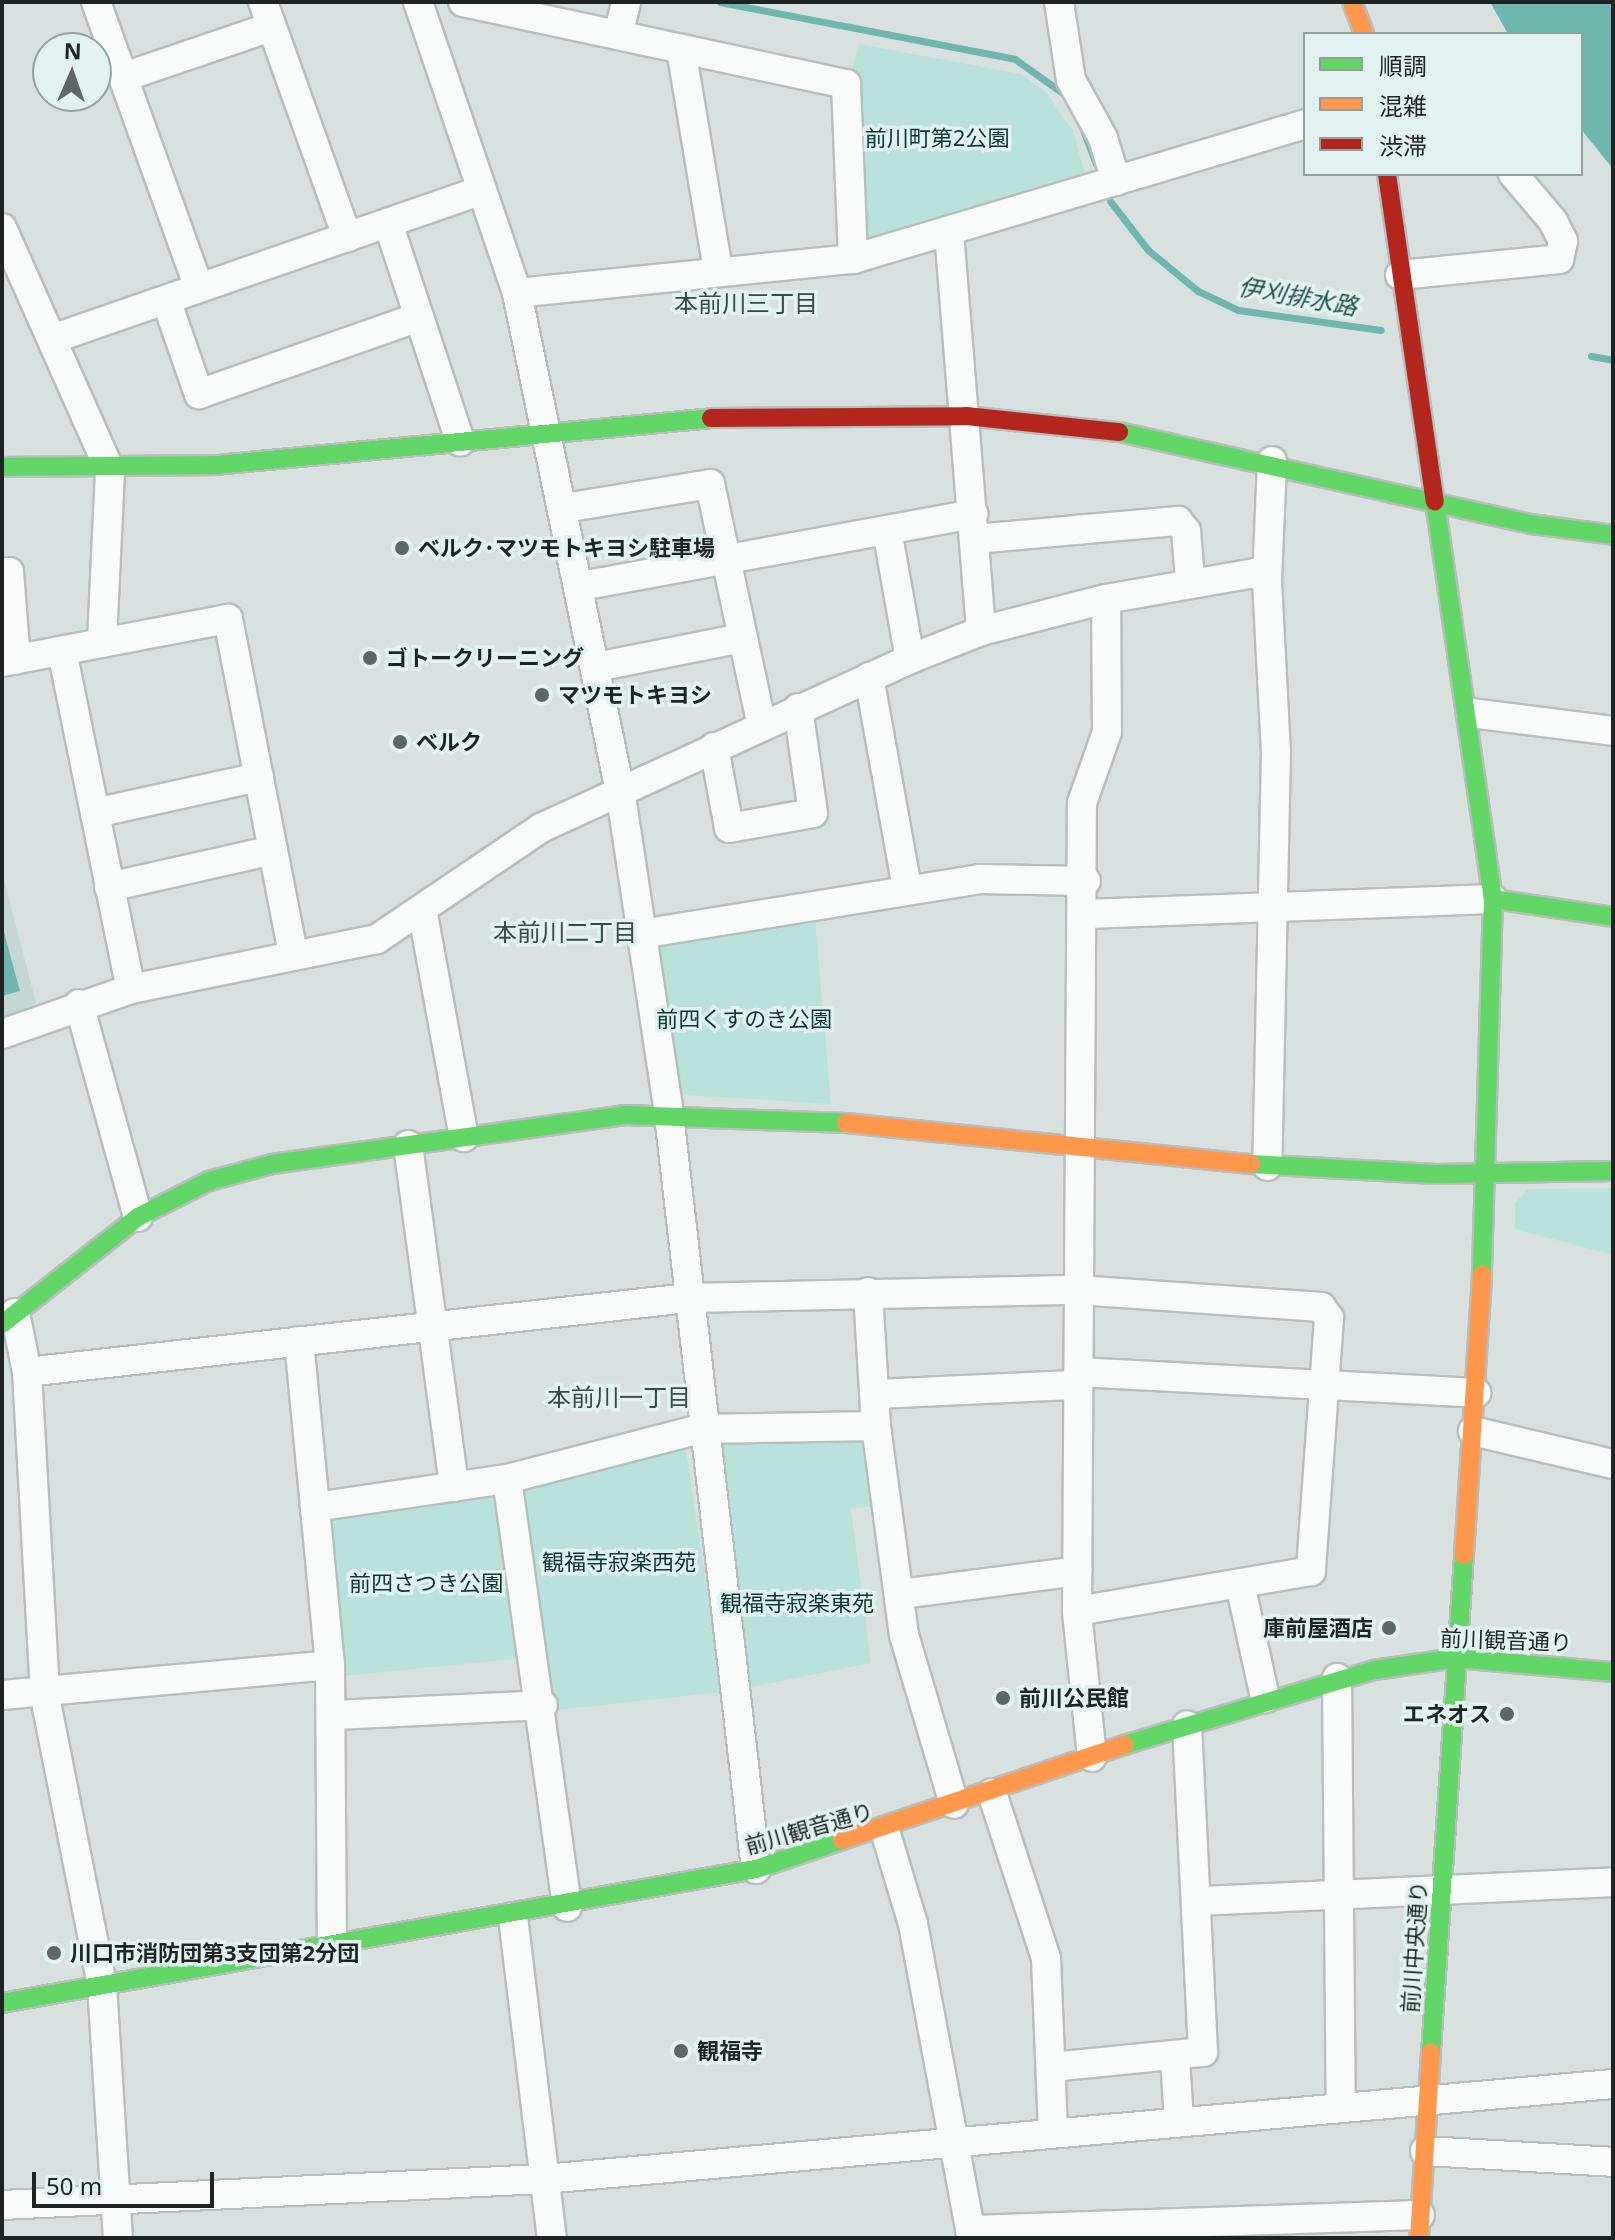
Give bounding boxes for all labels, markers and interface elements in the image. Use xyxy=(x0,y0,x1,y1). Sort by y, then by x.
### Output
north arrow xyxy=(32,32,112,112)
legend xyxy=(1303,32,1583,176)
text: N xyxy=(63,35,82,65)
text: 順調 xyxy=(1379,49,1427,82)
text: 混雑 xyxy=(1379,89,1427,122)
park label: 前川町第2公園 xyxy=(865,125,1009,151)
text: 渋滞 xyxy=(1379,129,1427,162)
water label: 伊刈排水路 xyxy=(1236,271,1360,321)
district label: 本前川三丁目 xyxy=(674,289,818,317)
place label: ベルク･マツモトキヨシ駐車場 xyxy=(418,535,715,561)
marker: ベルク･マツモトキヨシ駐車場 xyxy=(393,539,411,557)
place label: ゴトークリーニング xyxy=(386,645,584,671)
marker: ゴトークリーニング xyxy=(361,649,379,667)
place label: マツモトキヨシ xyxy=(558,682,712,708)
marker: マツモトキヨシ xyxy=(533,686,551,704)
place label: ベルク xyxy=(416,729,482,755)
marker: ベルク xyxy=(391,733,409,751)
district label: 本前川二丁目 xyxy=(493,918,637,946)
park label: 前四くすのき公園 xyxy=(656,1006,832,1032)
district label: 本前川一丁目 xyxy=(547,1383,691,1411)
park label: 観福寺寂楽西苑 xyxy=(542,1549,696,1575)
park label: 前四さつき公園 xyxy=(349,1570,503,1596)
park label: 観福寺寂楽東苑 xyxy=(720,1590,874,1616)
place label: 庫前屋酒店 xyxy=(1263,1615,1373,1641)
marker: 庫前屋酒店 xyxy=(1380,1619,1398,1637)
street label: 前川観音通り xyxy=(1440,1625,1572,1655)
place label: 前川公民館 xyxy=(1019,1685,1129,1711)
marker: 前川公民館 xyxy=(994,1689,1012,1707)
place label: エネオス xyxy=(1403,1701,1491,1727)
marker: エネオス xyxy=(1498,1705,1516,1723)
street label: 前川観音通り xyxy=(742,1797,876,1859)
street label: 前川中央通り xyxy=(1396,1880,1432,2014)
place label: 川口市消防団第3支団第2分団 xyxy=(70,1940,359,1966)
marker: 川口市消防団第3支団第2分団 xyxy=(45,1944,63,1962)
place label: 観福寺 xyxy=(697,2038,763,2064)
marker: 観福寺 xyxy=(672,2042,690,2060)
scale bar xyxy=(36,2156,218,2206)
text: 50 m xyxy=(46,2169,102,2202)

